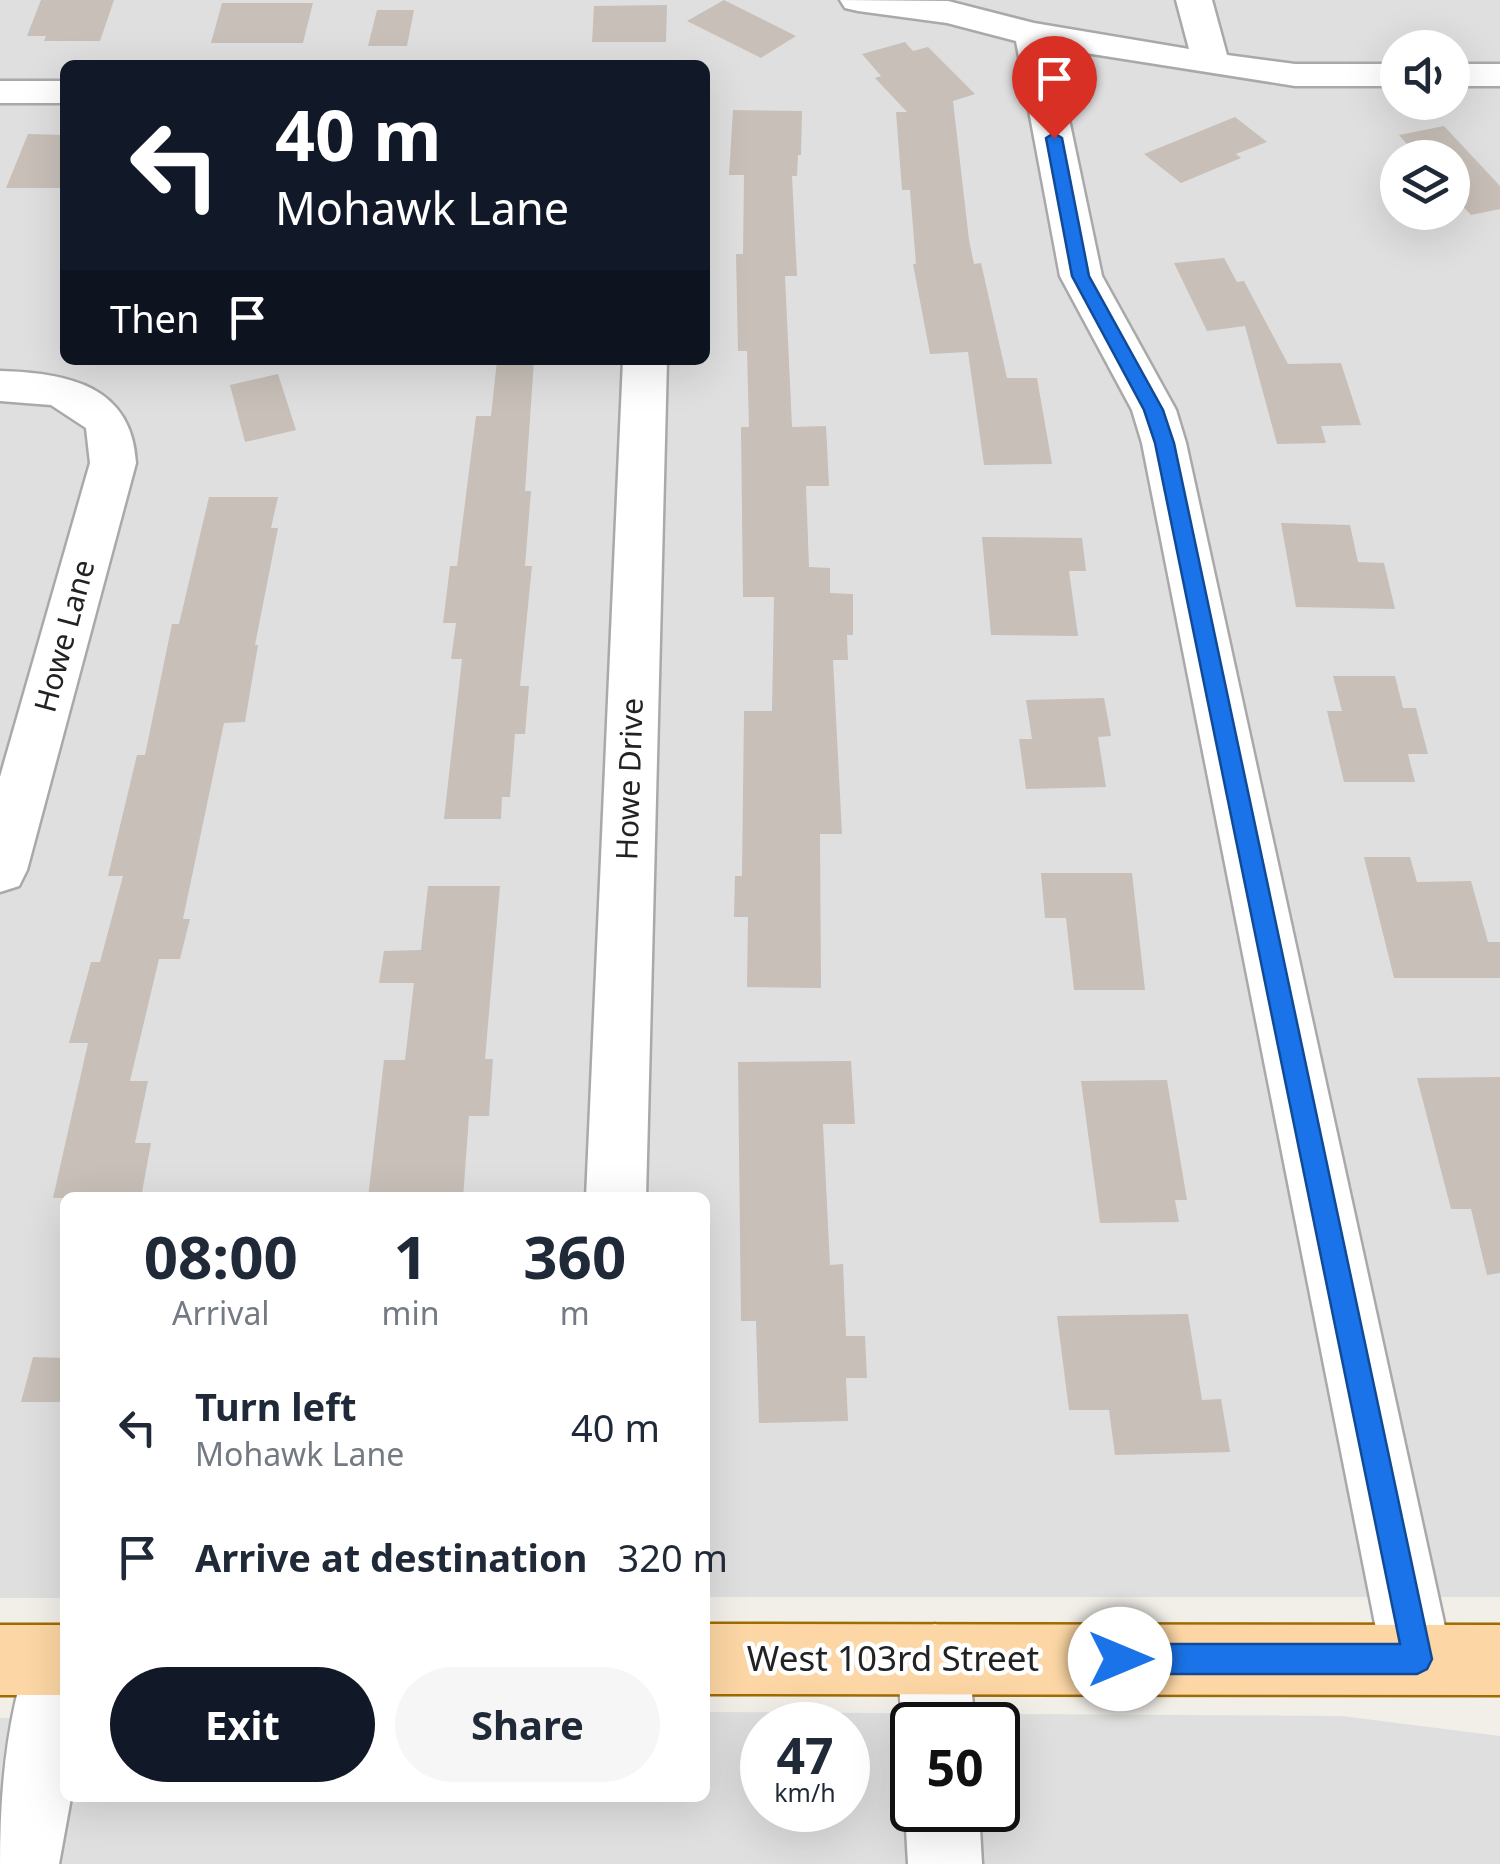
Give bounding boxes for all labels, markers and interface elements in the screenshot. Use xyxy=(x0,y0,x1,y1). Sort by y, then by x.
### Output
map controls xyxy=(1380,30,1470,230)
button: sound xyxy=(1380,30,1470,120)
pin xyxy=(1012,36,1097,139)
icon: arrive xyxy=(1027,51,1082,106)
text: 40 m xyxy=(275,86,442,182)
icon: left xyxy=(110,100,240,230)
button: layers xyxy=(1380,140,1470,230)
text: Mohawk Lane xyxy=(275,177,569,238)
icon: arrive xyxy=(220,290,275,345)
text: Then xyxy=(110,292,200,344)
street label: Howe Lane xyxy=(24,555,104,716)
street label: Howe Drive xyxy=(605,697,652,861)
text: 08:00 xyxy=(144,1215,298,1297)
text: 1 xyxy=(393,1215,428,1297)
text: 360 xyxy=(523,1215,626,1297)
text: Arrival xyxy=(172,1291,270,1334)
text: min xyxy=(382,1291,440,1334)
text: m xyxy=(560,1291,590,1334)
text: Turn left xyxy=(195,1380,357,1432)
icon: left xyxy=(110,1400,165,1455)
text: 40 m xyxy=(571,1401,660,1453)
text: Mohawk Lane xyxy=(195,1432,404,1475)
icon: arrive xyxy=(110,1530,165,1585)
text: Arrive at destination xyxy=(195,1531,587,1583)
text: 320 m xyxy=(617,1531,728,1583)
position arrow xyxy=(1068,1607,1172,1711)
street label: West 103rd Street xyxy=(747,1634,1039,1681)
button: Exit xyxy=(110,1667,375,1782)
button: Share xyxy=(395,1667,660,1782)
speed limit sign: 50 xyxy=(890,1702,1020,1832)
text: 47 xyxy=(776,1721,834,1789)
text: km/h xyxy=(774,1775,836,1809)

